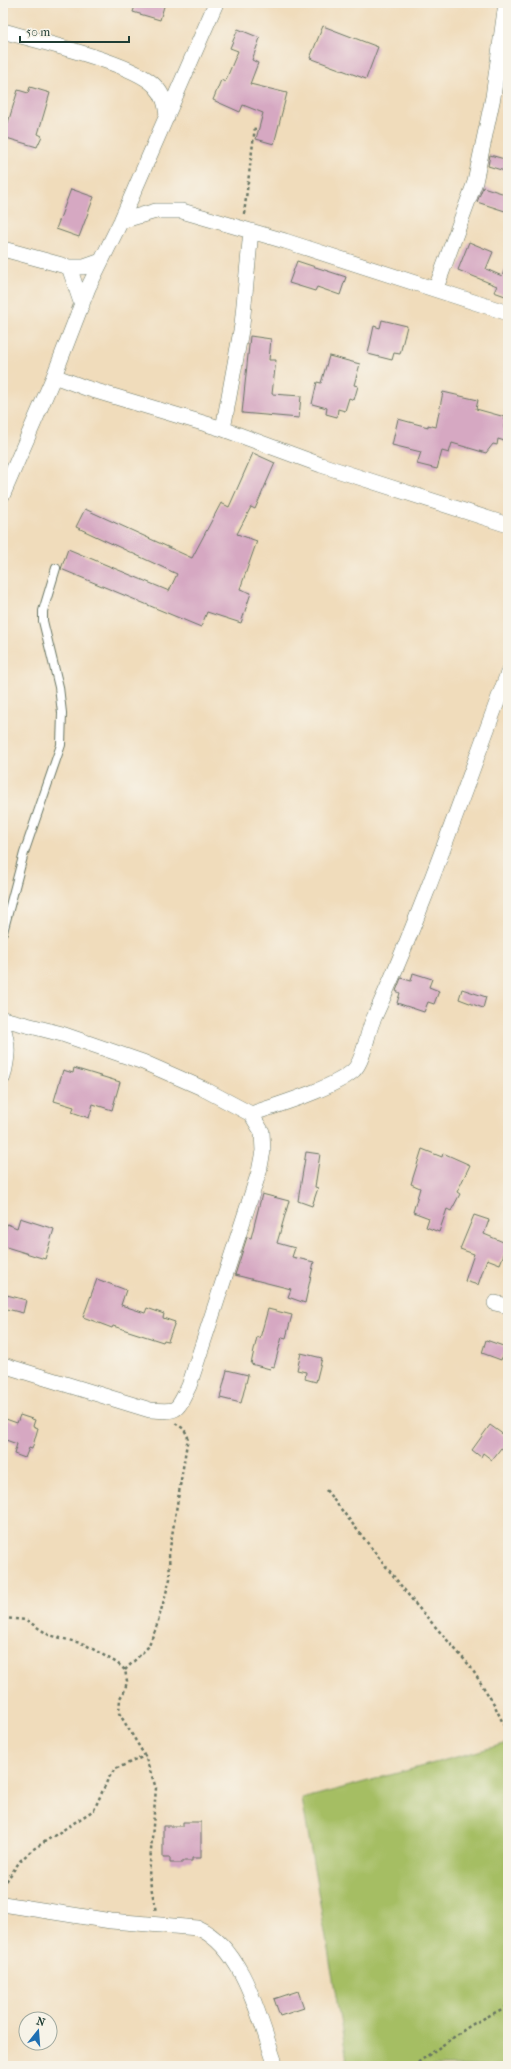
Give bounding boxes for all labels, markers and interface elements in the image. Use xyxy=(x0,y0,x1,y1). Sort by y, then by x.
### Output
scale bar xyxy=(20,18,129,44)
text: 50 m xyxy=(26,25,50,39)
north arrow xyxy=(18,2011,58,2051)
text: N xyxy=(35,2014,47,2030)

